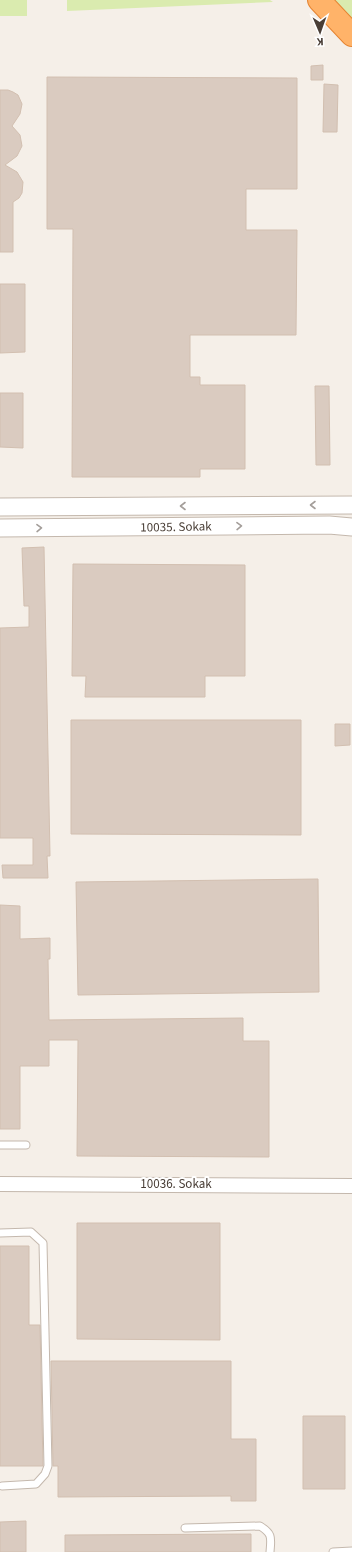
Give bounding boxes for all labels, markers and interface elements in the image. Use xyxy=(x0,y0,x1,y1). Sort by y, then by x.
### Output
north arrow xyxy=(300,12,340,52)
text: K xyxy=(316,34,324,49)
one-way arrow xyxy=(310,501,316,509)
one-way arrow xyxy=(180,502,186,510)
street label: 10035. Sokak xyxy=(140,517,212,537)
one-way arrow xyxy=(236,522,242,530)
one-way arrow xyxy=(36,524,42,532)
street label: 10036. Sokak xyxy=(140,1175,212,1193)

